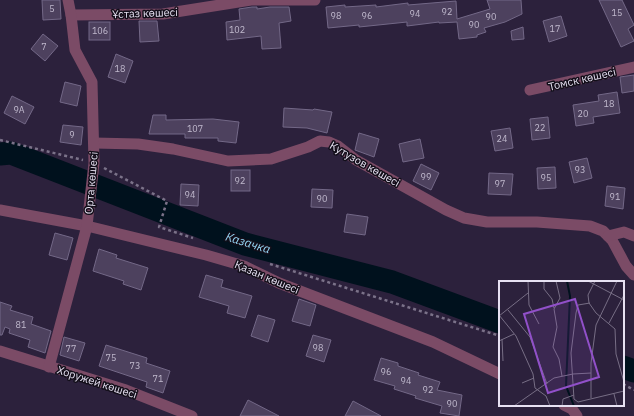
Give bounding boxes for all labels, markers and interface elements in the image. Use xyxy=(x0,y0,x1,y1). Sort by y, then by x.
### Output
house number: 5 xyxy=(49,3,55,14)
street label: Ұстаз көшесі xyxy=(112,5,178,21)
house number: 92 xyxy=(442,6,452,17)
house number: 15 xyxy=(612,7,622,18)
house number: 94 xyxy=(410,8,420,19)
house number: 98 xyxy=(331,10,341,21)
house number: 96 xyxy=(362,10,372,21)
house number: 90 xyxy=(486,11,496,22)
house number: 90 xyxy=(469,19,479,30)
house number: 17 xyxy=(550,23,560,34)
house number: 102 xyxy=(229,24,245,35)
house number: 106 xyxy=(92,25,108,36)
house number: 7 xyxy=(41,41,47,52)
house number: 18 xyxy=(115,63,125,74)
street label: Томск көшесі xyxy=(547,64,617,94)
house number: 18 xyxy=(604,98,614,109)
house number: 9А xyxy=(13,104,25,115)
house number: 20 xyxy=(578,108,588,119)
house number: 22 xyxy=(535,122,545,133)
house number: 107 xyxy=(187,123,203,134)
house number: 9 xyxy=(69,129,75,140)
house number: 24 xyxy=(497,133,507,144)
street label: Кутузов көшесі xyxy=(327,138,403,190)
street label: Орта көшесі xyxy=(81,151,101,215)
house number: 93 xyxy=(575,164,585,175)
house number: 99 xyxy=(421,171,431,182)
house number: 95 xyxy=(541,172,551,183)
house number: 92 xyxy=(235,175,245,186)
house number: 97 xyxy=(495,178,505,189)
house number: 94 xyxy=(185,189,195,200)
house number: 91 xyxy=(610,191,620,202)
house number: 90 xyxy=(317,193,327,204)
water label: Казачка xyxy=(224,229,272,256)
street label: Қазан көшесі xyxy=(233,257,301,297)
inset map xyxy=(499,281,624,406)
house number: 81 xyxy=(16,319,26,330)
house number: 98 xyxy=(313,342,323,353)
house number: 77 xyxy=(66,343,76,354)
house number: 75 xyxy=(106,352,116,363)
house number: 73 xyxy=(130,360,140,371)
street label: Хоружей көшесі xyxy=(55,363,139,401)
house number: 96 xyxy=(381,366,391,377)
house number: 71 xyxy=(153,373,163,384)
house number: 94 xyxy=(401,375,411,386)
house number: 92 xyxy=(423,384,433,395)
house number: 90 xyxy=(447,398,457,409)

